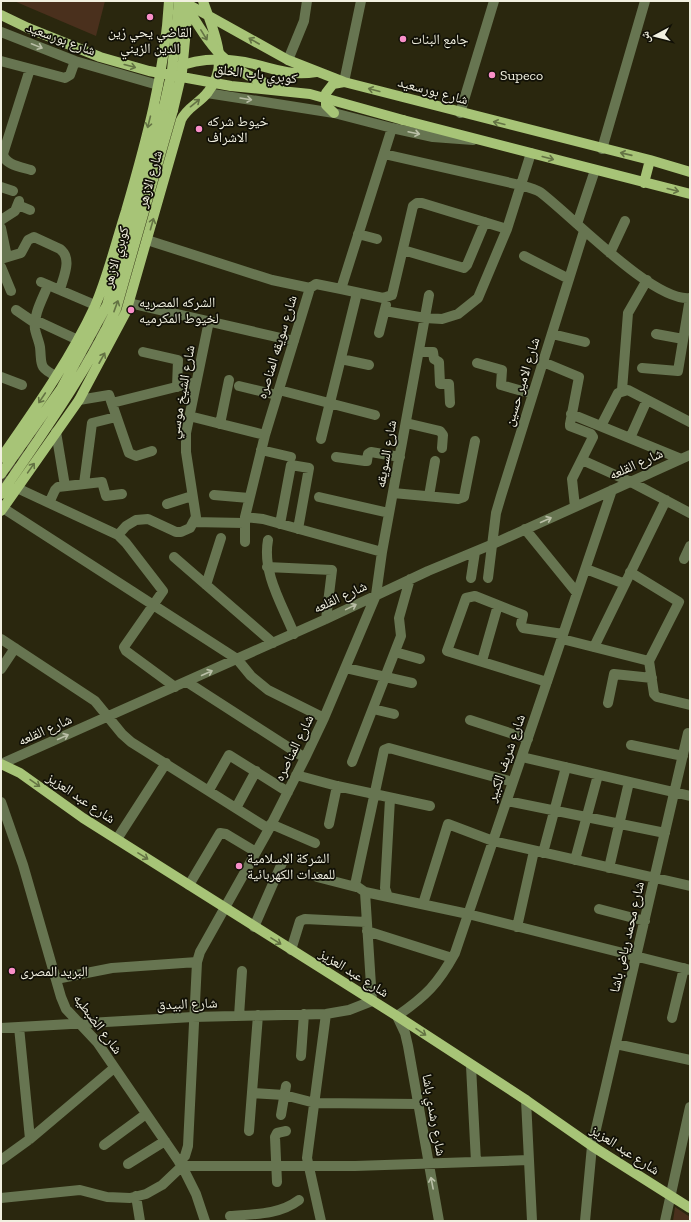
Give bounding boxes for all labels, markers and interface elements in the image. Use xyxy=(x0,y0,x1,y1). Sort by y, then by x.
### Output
marker: القاضي يحي زين الدين الزيني xyxy=(145,12,155,22)
north arrow xyxy=(635,16,675,56)
street label: شارع بورسعيد xyxy=(24,19,98,60)
place label: القاضي يحي زين الدين الزيني xyxy=(108,24,192,59)
one-way arrow xyxy=(200,29,208,41)
text: ش xyxy=(638,30,654,44)
place label: جامع البنات xyxy=(411,31,469,49)
marker: جامع البنات xyxy=(398,34,408,44)
one-way arrow xyxy=(248,36,260,44)
one-way arrow xyxy=(31,43,43,50)
street label: كوبري باب الخلق xyxy=(213,60,298,90)
one-way arrow xyxy=(123,63,136,70)
place label: Supeco xyxy=(500,67,543,84)
marker: Supeco xyxy=(487,70,497,80)
street label: شارع بورسعيد xyxy=(396,73,470,110)
one-way arrow xyxy=(367,86,380,93)
one-way arrow xyxy=(239,95,252,103)
one-way arrow xyxy=(189,99,200,108)
place label: خيوط شركه الاشراف xyxy=(207,113,269,146)
one-way arrow xyxy=(145,115,153,128)
one-way arrow xyxy=(493,119,506,126)
marker: خيوط شركه الاشراف xyxy=(194,124,204,134)
one-way arrow xyxy=(407,129,420,137)
street label: شارع الازهر xyxy=(133,149,167,211)
one-way arrow xyxy=(619,150,632,158)
one-way arrow xyxy=(541,154,554,162)
one-way arrow xyxy=(667,187,680,195)
one-way arrow xyxy=(149,218,156,231)
street label: كوبري الازهر xyxy=(99,224,135,291)
street label: شارع سويقه المناصره xyxy=(253,293,302,401)
place label: الشركه المصريه لخيوط المكرميه xyxy=(139,294,219,327)
one-way arrow xyxy=(113,301,121,313)
marker: الشركه المصريه لخيوط المكرميه xyxy=(126,305,136,315)
street label: شارع الامير حسين xyxy=(500,335,545,429)
street label: شارع الشيخ موسي xyxy=(165,344,201,441)
one-way arrow xyxy=(98,353,106,365)
one-way arrow xyxy=(38,392,46,403)
street label: شارع السويقه xyxy=(372,419,401,489)
street label: شارع القلعه xyxy=(606,445,666,484)
one-way arrow xyxy=(27,462,35,473)
one-way arrow xyxy=(540,516,552,523)
street label: شارع القلعه xyxy=(311,577,370,618)
one-way arrow xyxy=(344,603,356,610)
one-way arrow xyxy=(201,669,213,676)
street label: شارع القلعه xyxy=(15,711,75,750)
street label: شارع المناصره xyxy=(271,712,318,784)
street label: شارع شريف الكبير xyxy=(483,712,530,805)
one-way arrow xyxy=(56,733,68,741)
street label: شارع عبد العزيز xyxy=(42,768,118,828)
one-way arrow xyxy=(29,779,40,788)
place label: الشركة الاسلامية للمعدات الكهربائية xyxy=(247,850,335,883)
one-way arrow xyxy=(137,852,149,860)
marker: الشركة الاسلامية للمعدات الكهربائية xyxy=(234,861,244,871)
street label: شارع محمد رياض باشا xyxy=(606,880,649,994)
one-way arrow xyxy=(270,937,282,945)
street label: شارع عبد العزيز xyxy=(315,944,392,1002)
place label: البريد المصرى xyxy=(20,963,88,980)
marker: البريد المصرى xyxy=(7,966,17,976)
street label: شارع الضبطيه xyxy=(69,990,126,1058)
street label: شارع البيدق xyxy=(156,994,218,1015)
one-way arrow xyxy=(416,1028,427,1036)
street label: شارع رشدي باشا xyxy=(416,1073,450,1158)
street label: شارع عبد العزيز xyxy=(586,1121,663,1179)
one-way arrow xyxy=(427,1177,435,1190)

